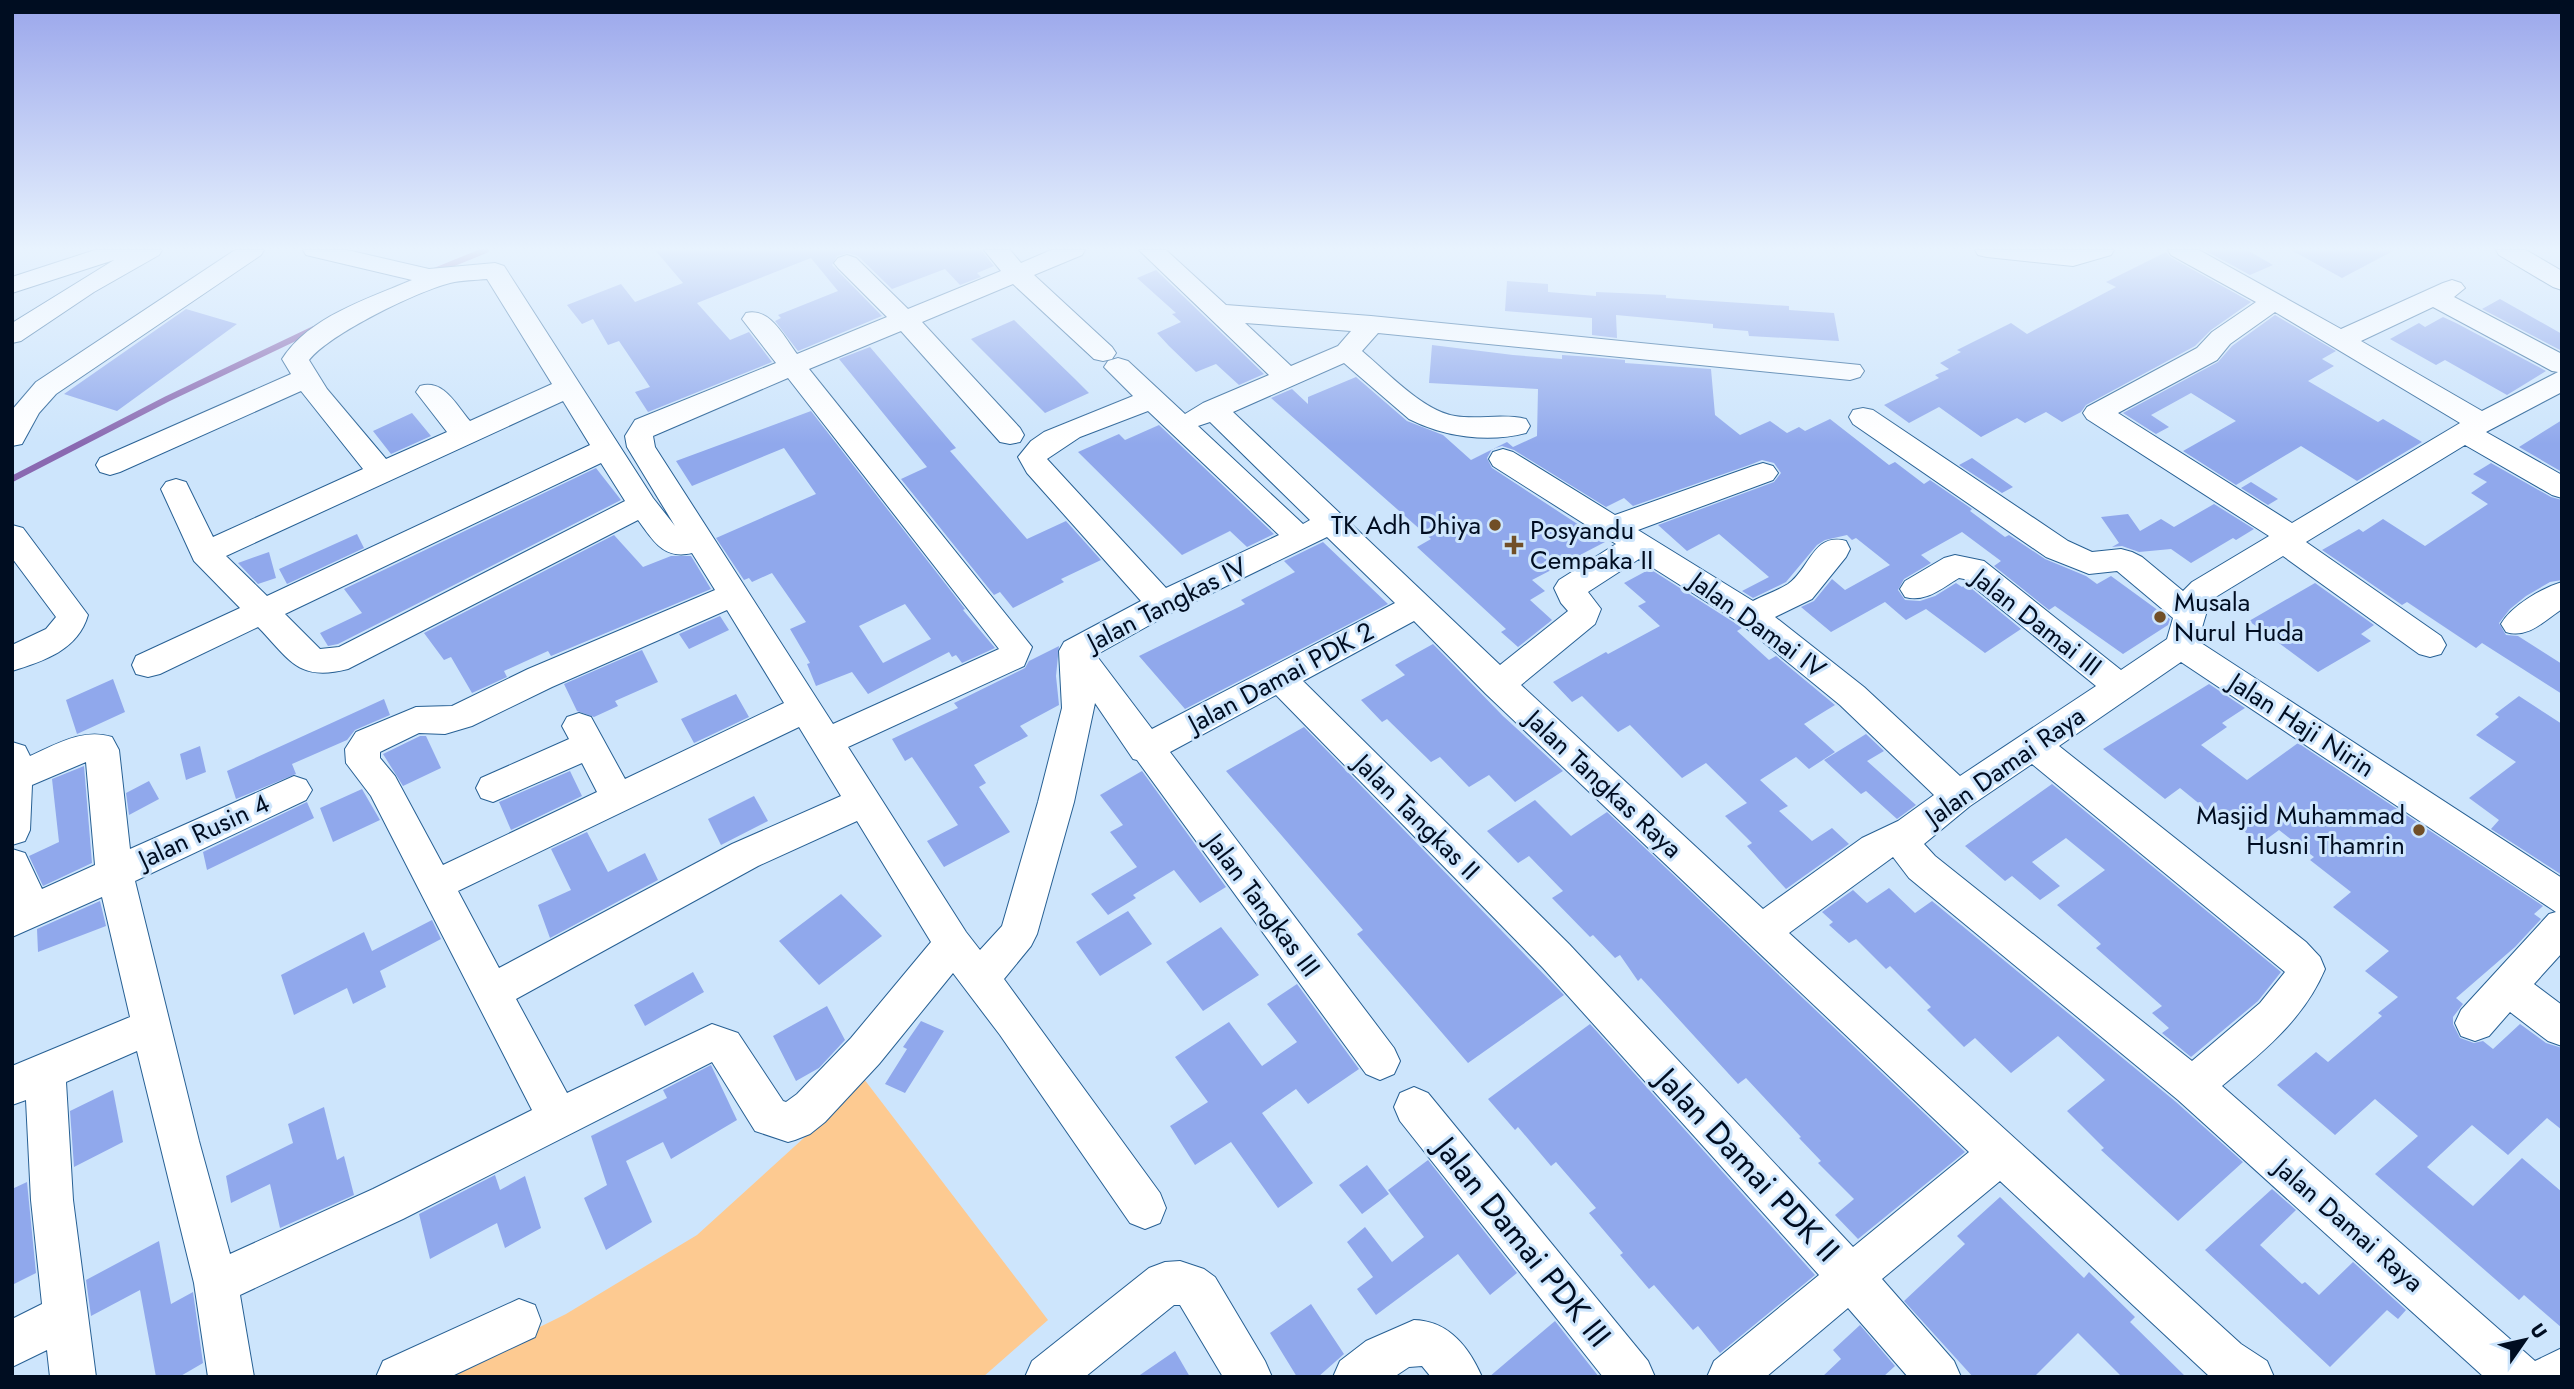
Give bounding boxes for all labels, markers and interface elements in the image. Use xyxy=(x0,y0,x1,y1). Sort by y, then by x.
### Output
place label: TK Adh Dhiya xyxy=(1331,506,1481,544)
place label: Posyandu Cempaka II xyxy=(1530,511,1653,579)
marker: TK Adh Dhiya xyxy=(1487,517,1503,533)
marker: Posyandu Cempaka II xyxy=(1504,535,1524,555)
street label: Jalan Tangkas IV xyxy=(1078,547,1254,662)
street label: Jalan Damai III xyxy=(1962,557,2110,685)
street label: Jalan Damai IV xyxy=(1680,561,1834,688)
place label: Musala Nurul Huda xyxy=(2174,583,2304,651)
marker: Musala Nurul Huda xyxy=(2152,609,2168,625)
street label: Jalan Damai PDK 2 xyxy=(1179,612,1381,743)
street label: Jalan Haji Nirin xyxy=(2219,662,2382,786)
street label: Jalan Damai Raya xyxy=(1915,697,2093,837)
street label: Jalan Tangkas Raya xyxy=(1515,699,1691,867)
street label: Jalan Tangkas II xyxy=(1343,743,1488,888)
street label: Jalan Rusin 4 xyxy=(129,784,276,879)
place label: Masjid Muhammad Husni Thamrin xyxy=(2196,796,2405,864)
marker: Masjid Muhammad Husni Thamrin xyxy=(2411,822,2427,838)
street label: Jalan Tangkas III xyxy=(1195,823,1329,985)
street label: Jalan Damai PDK II xyxy=(1643,1055,1850,1272)
street label: Jalan Damai PDK III xyxy=(1421,1124,1622,1357)
street label: Jalan Damai Raya xyxy=(2264,1147,2432,1301)
north arrow xyxy=(2490,1305,2560,1375)
text: U xyxy=(2524,1318,2554,1344)

